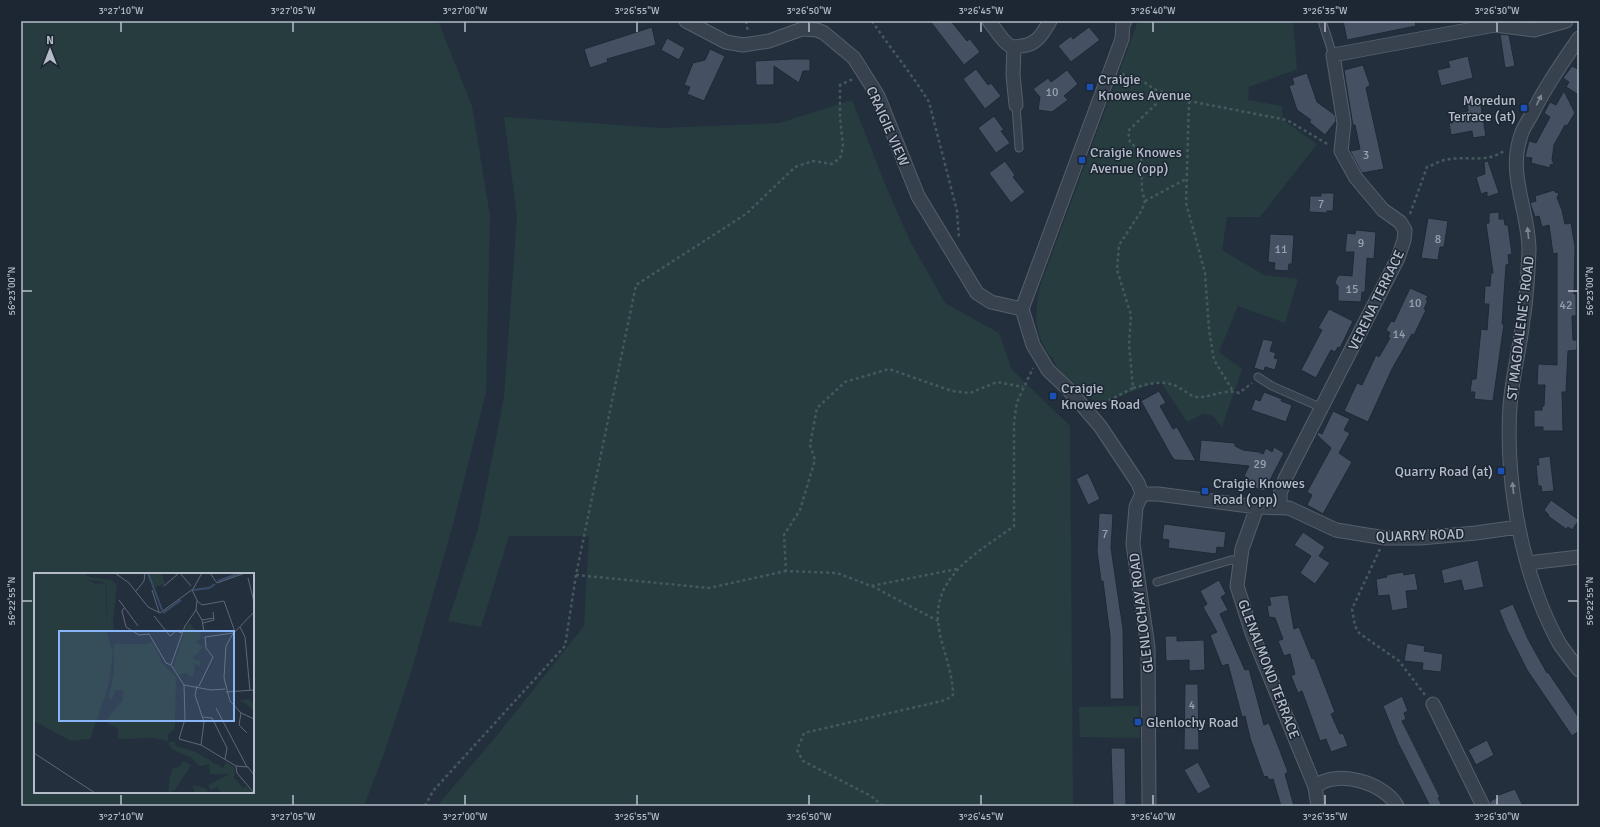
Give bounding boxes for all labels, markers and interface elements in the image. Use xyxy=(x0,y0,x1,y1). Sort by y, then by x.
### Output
text: 3°27'10"W xyxy=(98,5,144,17)
text: 3°27'05"W xyxy=(270,5,316,17)
text: 3°27'00"W xyxy=(442,5,488,17)
text: 3°26'55"W xyxy=(614,5,660,17)
text: 3°26'50"W xyxy=(786,5,832,17)
text: 3°26'45"W xyxy=(958,5,1004,17)
text: 3°26'40"W xyxy=(1130,5,1176,17)
text: 3°26'35"W xyxy=(1302,5,1348,17)
text: 3°26'30"W xyxy=(1474,5,1520,17)
north arrow xyxy=(30,30,70,70)
text: N xyxy=(46,34,54,47)
place label: Craigie Knowes Avenue xyxy=(1098,71,1191,104)
marker: Craigie Knowes Avenue xyxy=(1085,82,1095,92)
street label: CRAIGIE VIEW xyxy=(862,84,913,169)
house number: 10 xyxy=(1046,85,1058,100)
place label: Moredun Terrace (at) xyxy=(1448,92,1516,125)
one-way arrow xyxy=(1535,94,1542,106)
marker: Moredun Terrace (at) xyxy=(1519,103,1529,113)
place label: Craigie Knowes Avenue (opp) xyxy=(1090,144,1182,177)
house number: 3 xyxy=(1363,148,1369,163)
marker: Craigie Knowes Avenue (opp) xyxy=(1077,155,1087,165)
house number: 7 xyxy=(1318,197,1324,212)
one-way arrow xyxy=(1525,227,1531,240)
house number: 8 xyxy=(1435,232,1441,247)
house number: 9 xyxy=(1358,236,1364,251)
house number: 11 xyxy=(1275,242,1287,257)
street label: VERENA TERRACE xyxy=(1345,247,1408,353)
street label: ST MAGDALENE'S ROAD xyxy=(1503,255,1538,401)
text: 56°23'00"N xyxy=(6,267,18,315)
text: 56°23'00"N xyxy=(1584,267,1596,315)
house number: 15 xyxy=(1346,282,1358,297)
house number: 10 xyxy=(1409,296,1421,311)
house number: 42 xyxy=(1560,298,1572,313)
house number: 14 xyxy=(1393,327,1406,342)
place label: Craigie Knowes Road xyxy=(1061,380,1140,413)
marker: Craigie Knowes Road xyxy=(1048,391,1058,401)
house number: 29 xyxy=(1254,457,1266,472)
place label: Quarry Road (at) xyxy=(1395,463,1493,480)
marker: Quarry Road (at) xyxy=(1496,466,1506,476)
place label: Craigie Knowes Road (opp) xyxy=(1213,475,1305,508)
one-way arrow xyxy=(1509,482,1516,494)
marker: Craigie Knowes Road (opp) xyxy=(1200,486,1210,496)
street label: QUARRY ROAD xyxy=(1376,525,1464,546)
house number: 7 xyxy=(1102,527,1108,542)
street label: GLENLOCHAY ROAD xyxy=(1126,552,1157,674)
inset map xyxy=(34,573,254,793)
text: 56°22'55"N xyxy=(6,577,18,625)
text: 56°22'55"N xyxy=(1584,577,1596,625)
street label: GLENALMOND TERRACE xyxy=(1234,597,1303,741)
house number: 4 xyxy=(1189,698,1196,713)
place label: Glenlochy Road xyxy=(1146,714,1238,731)
marker: Glenlochy Road xyxy=(1133,717,1143,727)
text: 3°27'10"W xyxy=(98,811,144,823)
text: 3°27'05"W xyxy=(270,811,316,823)
text: 3°27'00"W xyxy=(442,811,488,823)
text: 3°26'55"W xyxy=(614,811,660,823)
text: 3°26'50"W xyxy=(786,811,832,823)
text: 3°26'45"W xyxy=(958,811,1004,823)
text: 3°26'40"W xyxy=(1130,811,1176,823)
text: 3°26'35"W xyxy=(1302,811,1348,823)
text: 3°26'30"W xyxy=(1474,811,1520,823)

